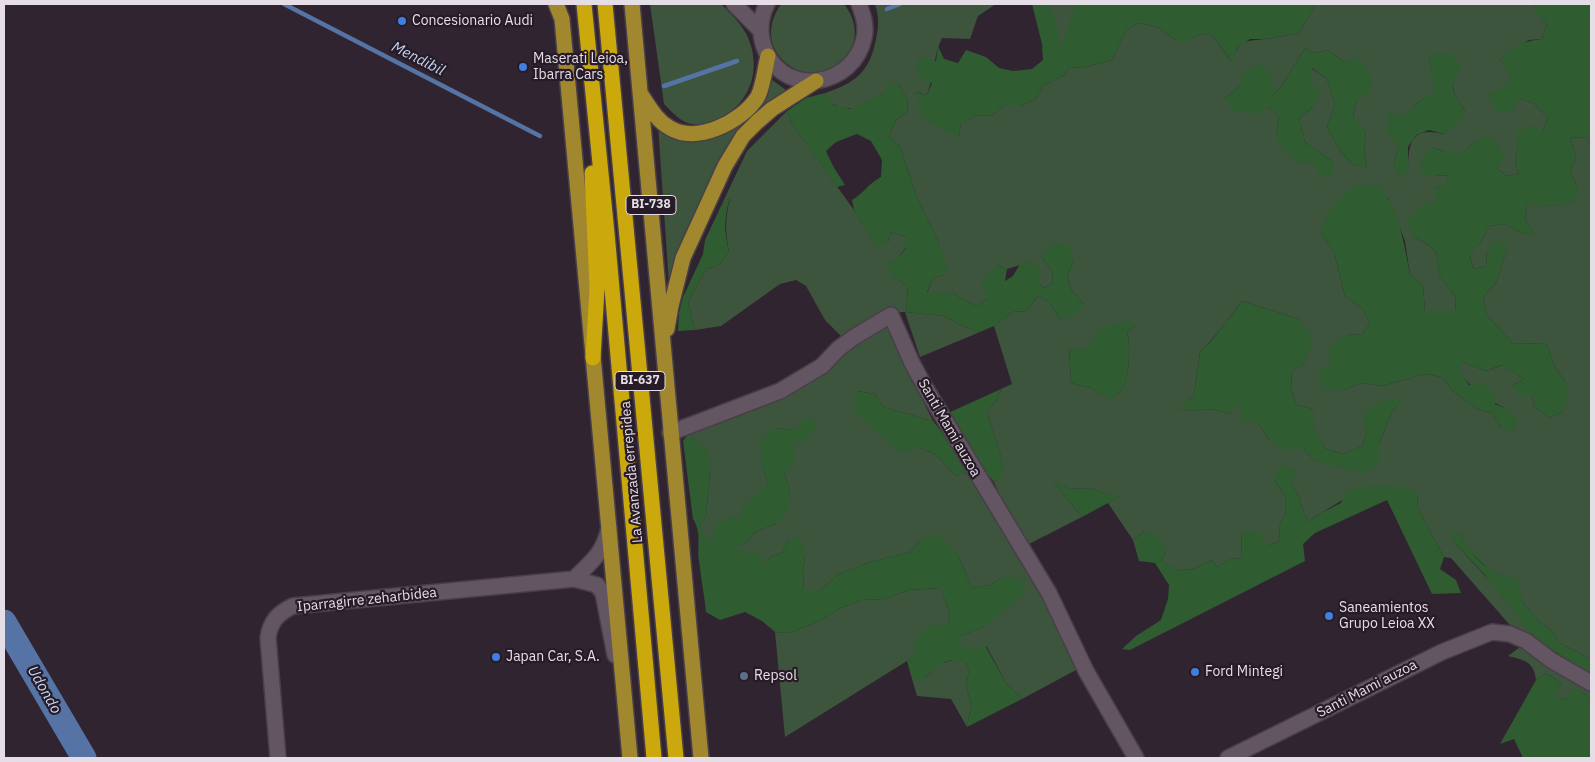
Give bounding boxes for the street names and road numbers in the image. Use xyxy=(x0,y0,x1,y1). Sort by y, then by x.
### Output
road number: BI-738 xyxy=(626,196,676,214)
road number: BI-637 xyxy=(615,372,665,391)
street label: Santi Mami auzoa xyxy=(914,376,984,480)
street label: La Avanzada errepidea xyxy=(617,401,647,543)
street label: Iparragirre zeharbidea xyxy=(296,584,438,616)
street label: Santi Mami auzoa xyxy=(1314,656,1420,722)

